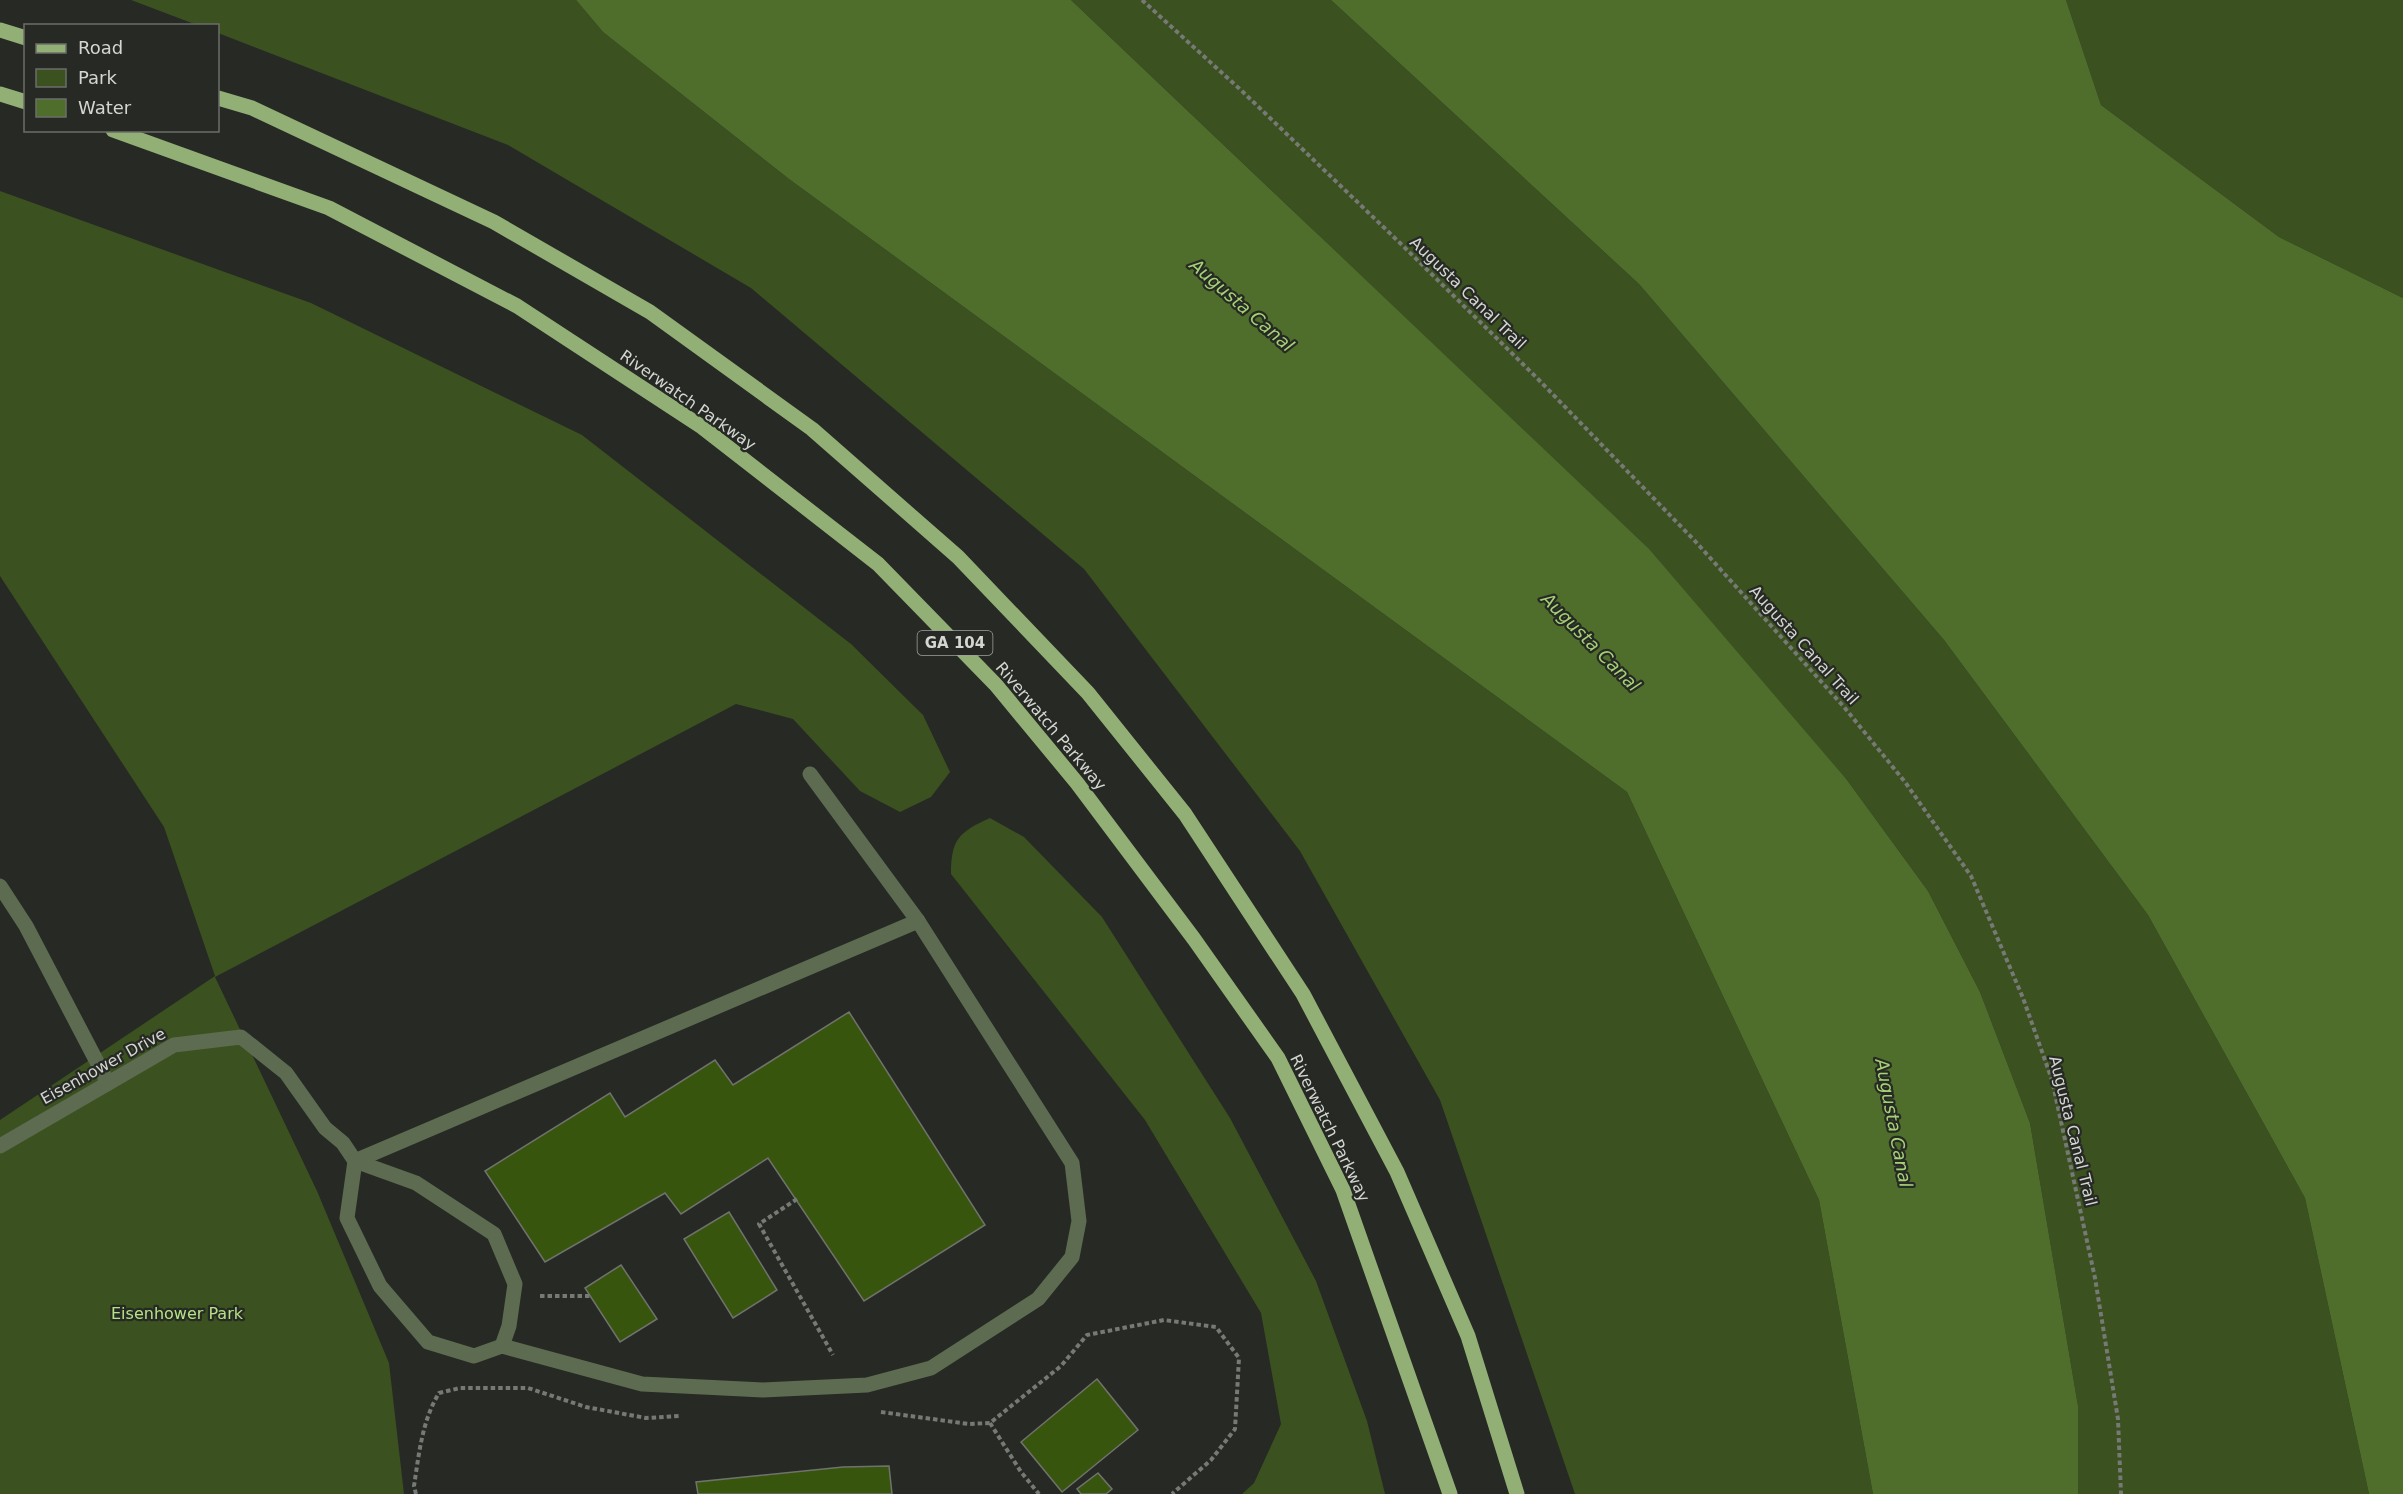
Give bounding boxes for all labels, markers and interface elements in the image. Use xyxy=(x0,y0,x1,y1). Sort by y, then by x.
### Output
legend xyxy=(24,24,219,132)
text: Road xyxy=(78,37,123,58)
text: Park xyxy=(78,67,117,88)
text: Water xyxy=(78,97,132,118)
street label: Augusta Canal Trail xyxy=(1406,233,1530,353)
water label: Augusta Canal xyxy=(1185,254,1298,356)
street label: Riverwatch Parkway xyxy=(616,346,760,454)
street label: Augusta Canal Trail xyxy=(1745,581,1863,709)
water label: Augusta Canal xyxy=(1537,588,1645,696)
road number: GA 104 xyxy=(918,631,992,655)
street label: Riverwatch Parkway xyxy=(992,658,1110,794)
street label: Eisenhower Drive xyxy=(37,1024,169,1108)
street label: Riverwatch Parkway xyxy=(1286,1051,1374,1205)
street label: Augusta Canal Trail xyxy=(2045,1054,2101,1208)
water label: Augusta Canal xyxy=(1871,1056,1917,1189)
park label: Eisenhower Park xyxy=(111,1304,244,1323)

